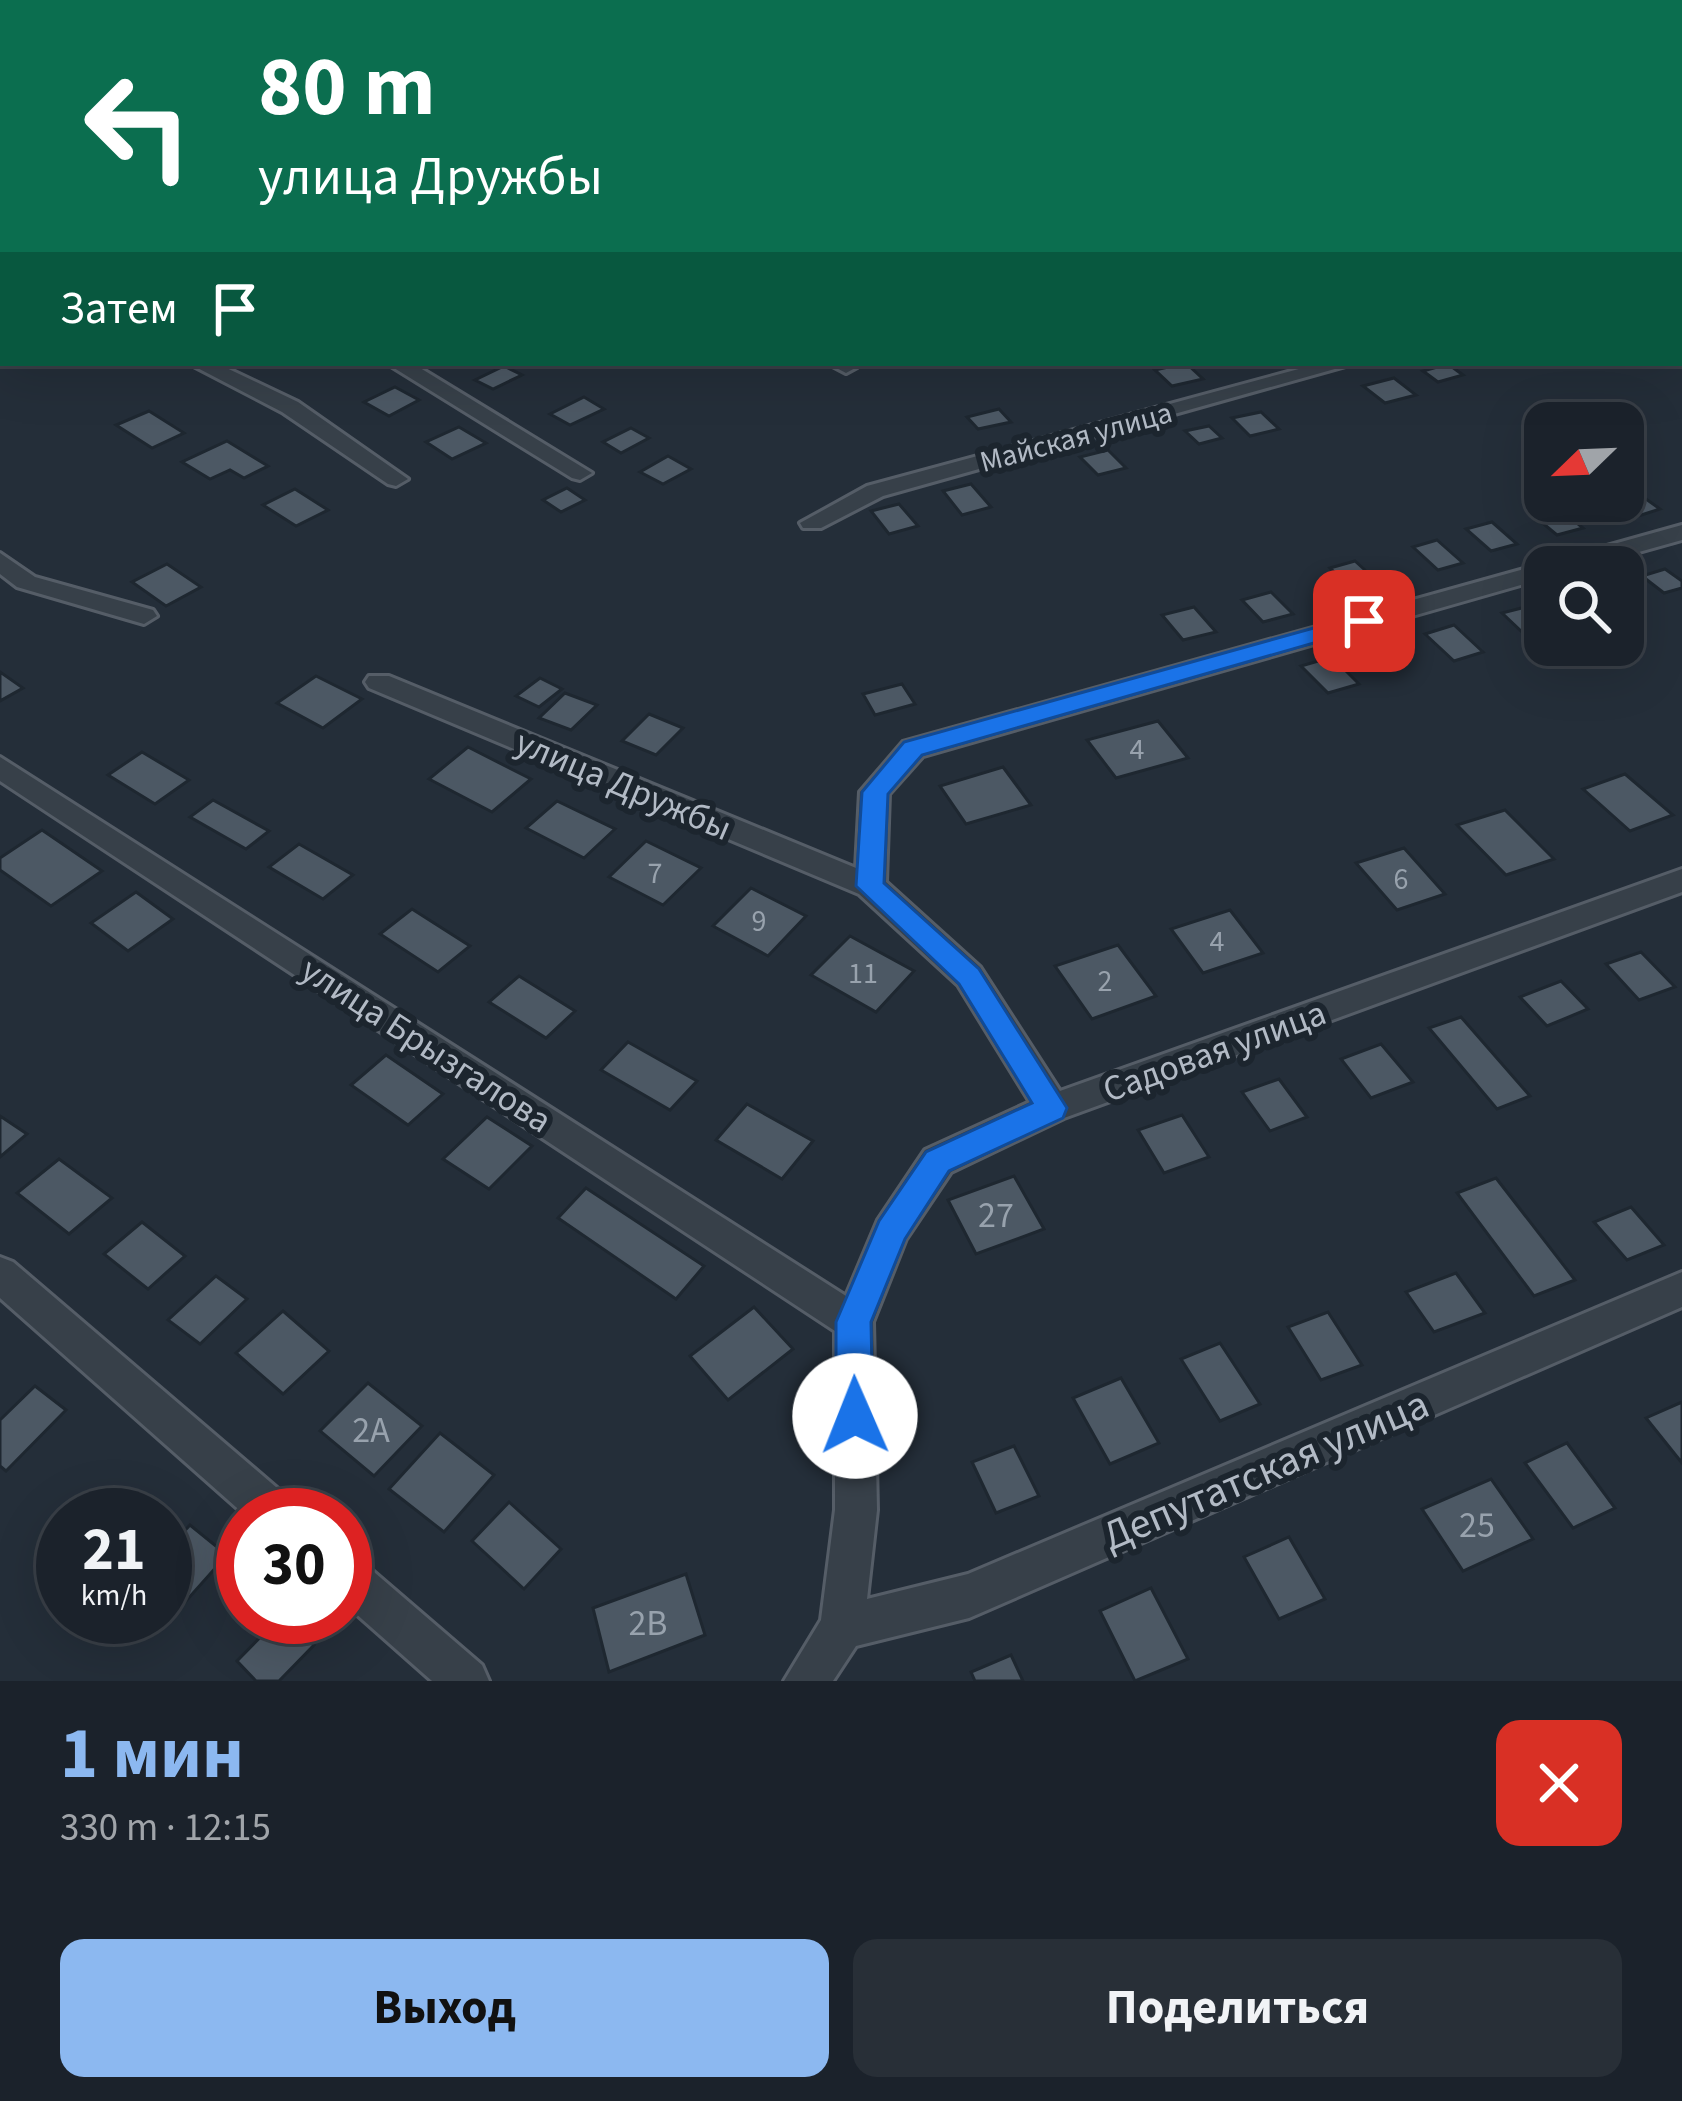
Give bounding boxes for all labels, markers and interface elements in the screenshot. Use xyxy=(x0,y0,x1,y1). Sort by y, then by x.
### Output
text: 80 m xyxy=(258,28,436,148)
icon: left xyxy=(60,48,216,204)
text: улица Дружбы xyxy=(258,139,603,216)
icon: arrive xyxy=(202,276,268,342)
text: Затем xyxy=(60,277,178,341)
street label: Майская улица xyxy=(975,391,1177,484)
north arrow xyxy=(1524,402,1644,522)
map controls xyxy=(1524,402,1644,666)
button: search xyxy=(1524,546,1644,666)
pin xyxy=(1313,570,1415,672)
icon: arrive xyxy=(1331,588,1397,654)
street label: улица Дружбы xyxy=(508,717,739,854)
house number: 4 xyxy=(1130,728,1145,771)
house number: 7 xyxy=(648,852,662,895)
house number: 6 xyxy=(1394,858,1408,901)
house number: 9 xyxy=(752,900,766,943)
house number: 4 xyxy=(1210,920,1225,963)
street label: улица Брызгалова xyxy=(291,945,562,1146)
house number: 11 xyxy=(848,952,878,995)
house number: 2 xyxy=(1098,960,1112,1003)
street label: Садовая улица xyxy=(1096,987,1333,1115)
house number: 27 xyxy=(978,1190,1014,1241)
position arrow xyxy=(792,1353,918,1479)
street label: Депутатская улица xyxy=(1093,1375,1438,1567)
house number: 2А xyxy=(352,1405,390,1456)
speed limit sign: 30 xyxy=(216,1488,372,1644)
house number: 25 xyxy=(1459,1500,1495,1551)
text: 21 xyxy=(82,1508,146,1593)
text: km/h xyxy=(81,1574,147,1617)
house number: 2В xyxy=(628,1598,668,1649)
text: 1 мин xyxy=(60,1703,244,1806)
button: close xyxy=(1496,1720,1622,1846)
text: 330 m · 12:15 xyxy=(60,1800,271,1856)
button: Выход xyxy=(60,1939,829,2077)
button: Поделиться xyxy=(853,1939,1622,2077)

